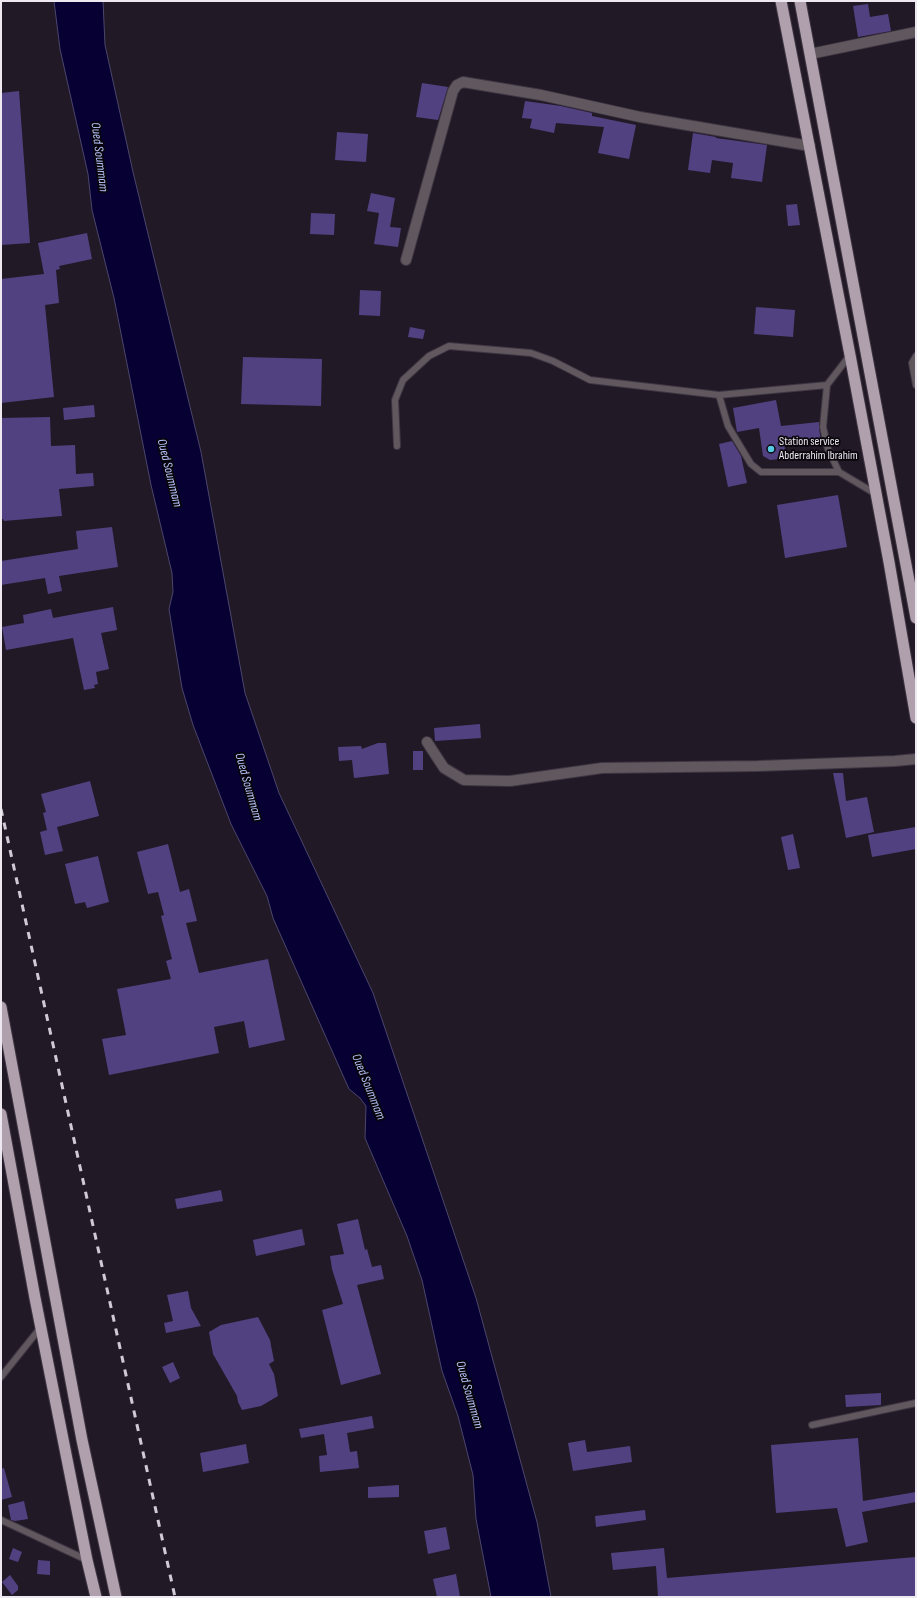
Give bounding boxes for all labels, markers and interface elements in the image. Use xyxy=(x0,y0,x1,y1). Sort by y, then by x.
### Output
water label: Oued Soummam xyxy=(87,121,111,193)
place label: Station service Abderrahim Ibrahim xyxy=(779,435,858,463)
water label: Oued Soummam xyxy=(153,437,185,509)
marker: Station service Abderrahim Ibrahim xyxy=(766,444,776,454)
water label: Oued Soummam xyxy=(231,751,265,823)
water label: Oued Soummam xyxy=(348,1052,388,1122)
water label: Oued Soummam xyxy=(452,1359,486,1431)

